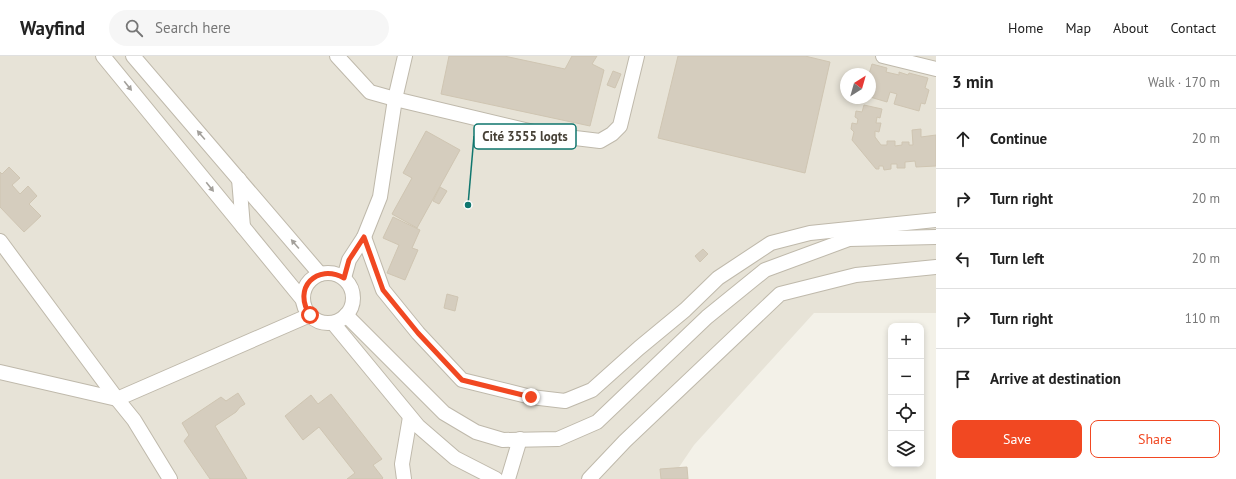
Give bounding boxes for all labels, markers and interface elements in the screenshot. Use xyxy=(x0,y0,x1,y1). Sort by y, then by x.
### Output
search box xyxy=(109,10,389,46)
text: Wayfind xyxy=(20,16,85,40)
icon: search xyxy=(123,17,145,39)
text: Search here xyxy=(155,18,231,37)
text: Home xyxy=(1008,19,1043,37)
text: Map xyxy=(1065,19,1091,37)
text: About xyxy=(1113,19,1149,37)
text: Contact xyxy=(1171,19,1216,37)
north arrow xyxy=(840,68,876,104)
text: 3 min xyxy=(952,71,993,93)
text: Walk · 170 m xyxy=(1148,74,1220,91)
one-way arrow xyxy=(123,81,132,92)
callout: Cité 3555 logts xyxy=(474,124,576,149)
text: Cité 3555 logts xyxy=(482,128,568,145)
icon: ahead xyxy=(952,128,974,150)
text: Continue xyxy=(990,129,1047,148)
one-way arrow xyxy=(196,130,205,141)
text: 20 m xyxy=(1192,130,1220,147)
one-way arrow xyxy=(206,181,215,192)
icon: right xyxy=(952,188,974,210)
text: Turn right xyxy=(990,189,1053,208)
text: 20 m xyxy=(1192,190,1220,207)
one-way arrow xyxy=(291,240,300,249)
icon: left xyxy=(952,248,974,270)
text: Turn left xyxy=(990,249,1044,268)
text: 20 m xyxy=(1192,250,1220,267)
route start xyxy=(301,306,319,324)
icon: right xyxy=(952,308,974,330)
text: Turn right xyxy=(990,309,1053,328)
text: 110 m xyxy=(1185,310,1220,327)
map controls xyxy=(888,323,924,467)
button: + xyxy=(888,323,924,359)
button: − xyxy=(888,359,924,395)
icon: arrive xyxy=(952,368,974,390)
text: Arrive at destination xyxy=(990,369,1121,388)
route end xyxy=(522,388,540,406)
button: locate xyxy=(888,395,924,431)
button: Save xyxy=(952,420,1082,458)
button: Share xyxy=(1090,420,1220,458)
button: layers xyxy=(888,431,924,467)

